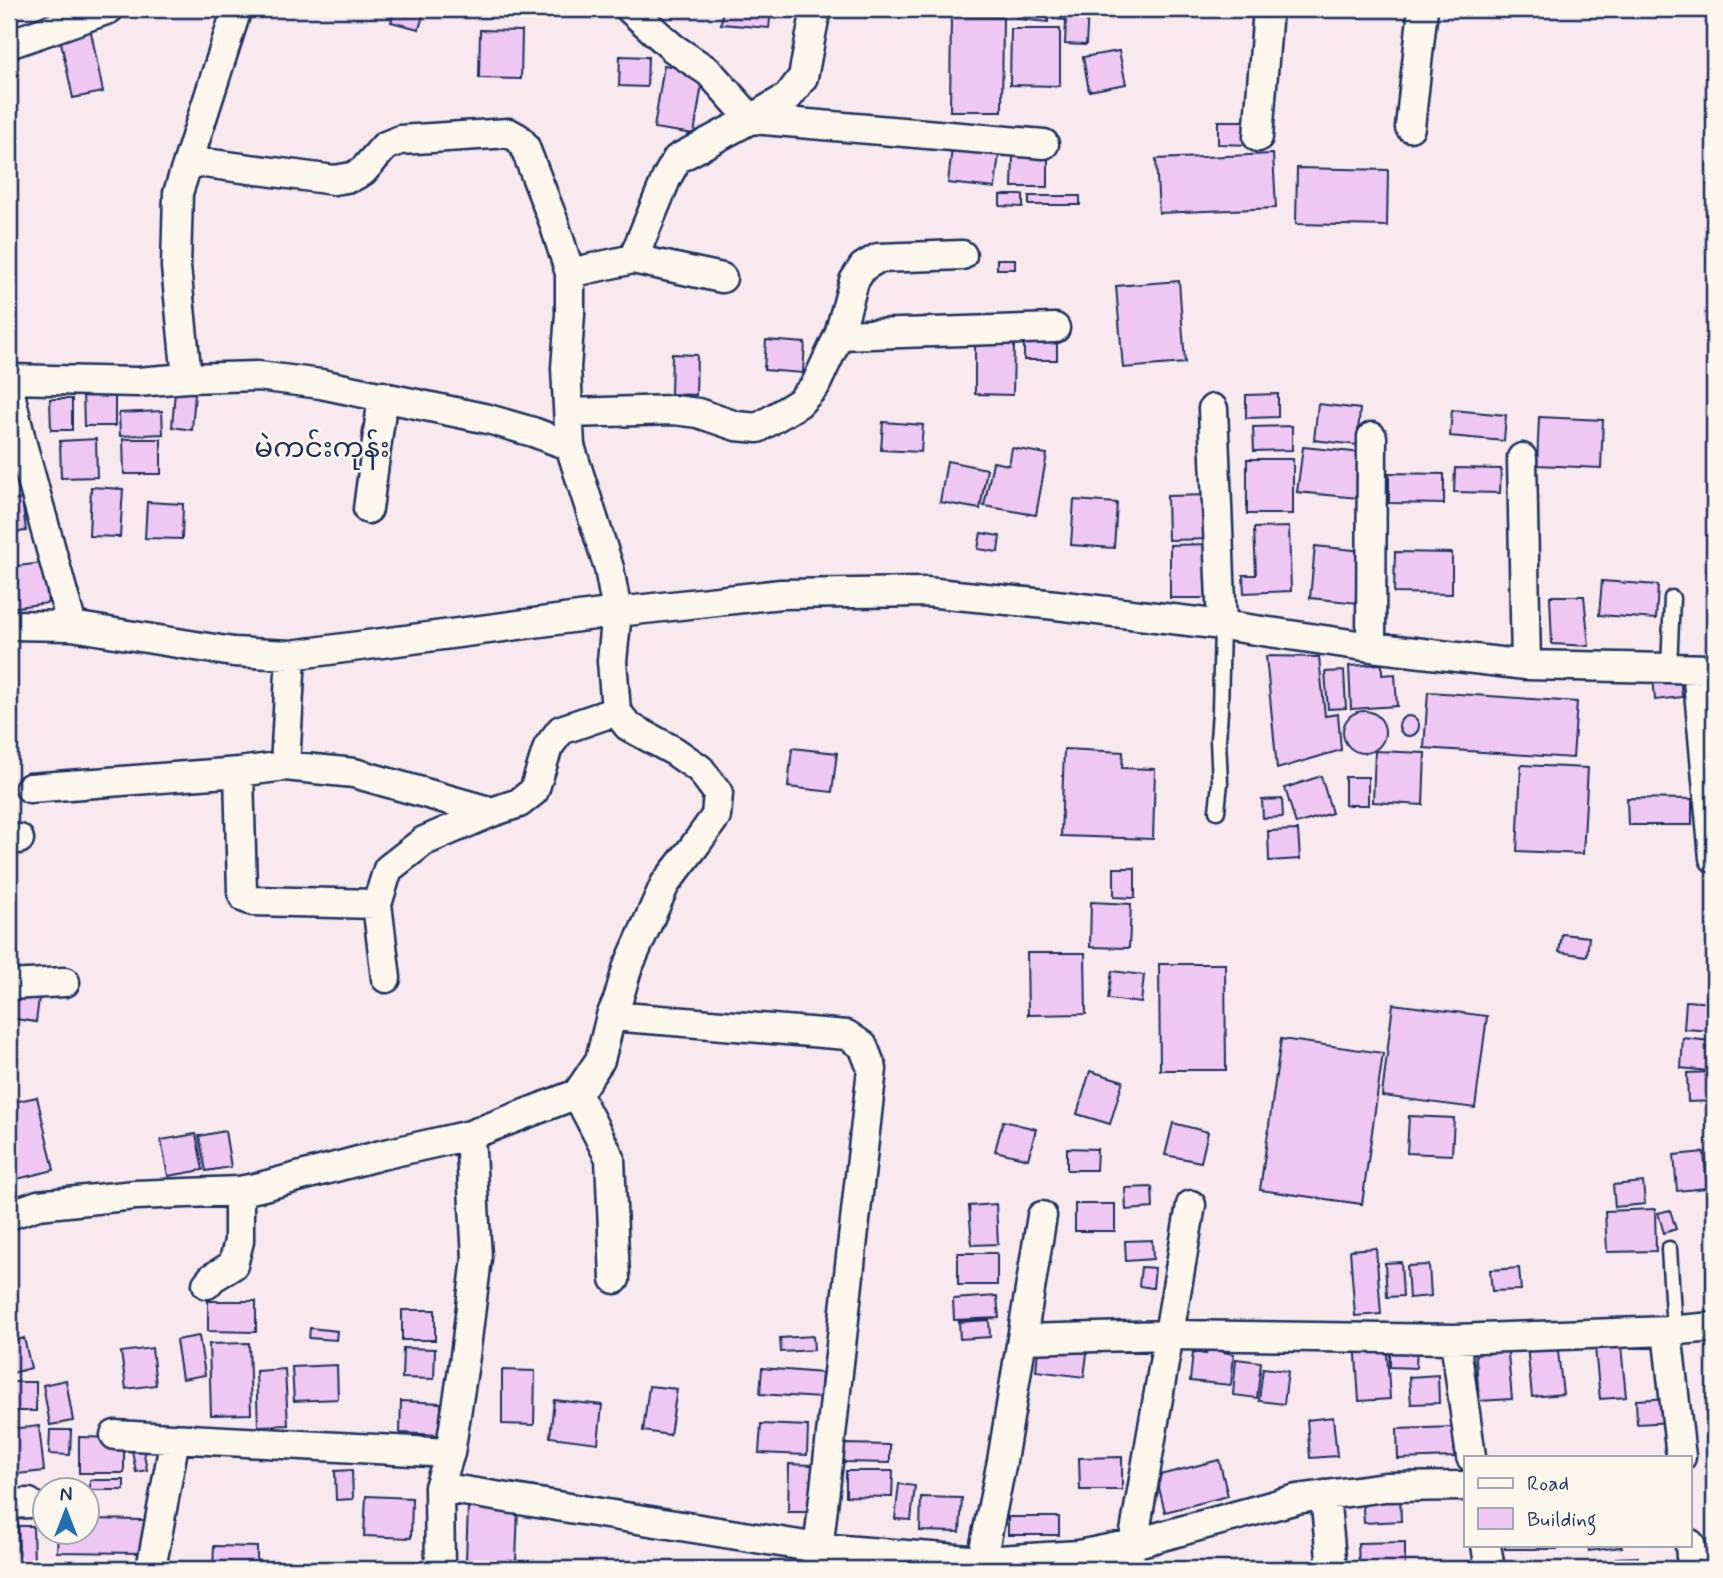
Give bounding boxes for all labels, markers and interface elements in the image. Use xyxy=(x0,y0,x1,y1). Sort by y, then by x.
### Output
district label: မဲကင်းကုန်း xyxy=(254,429,390,470)
legend xyxy=(1464,1456,1692,1546)
text: Road xyxy=(1527,1470,1569,1498)
north arrow xyxy=(32,1476,102,1546)
text: N xyxy=(60,1483,72,1508)
text: Building xyxy=(1527,1506,1597,1536)

